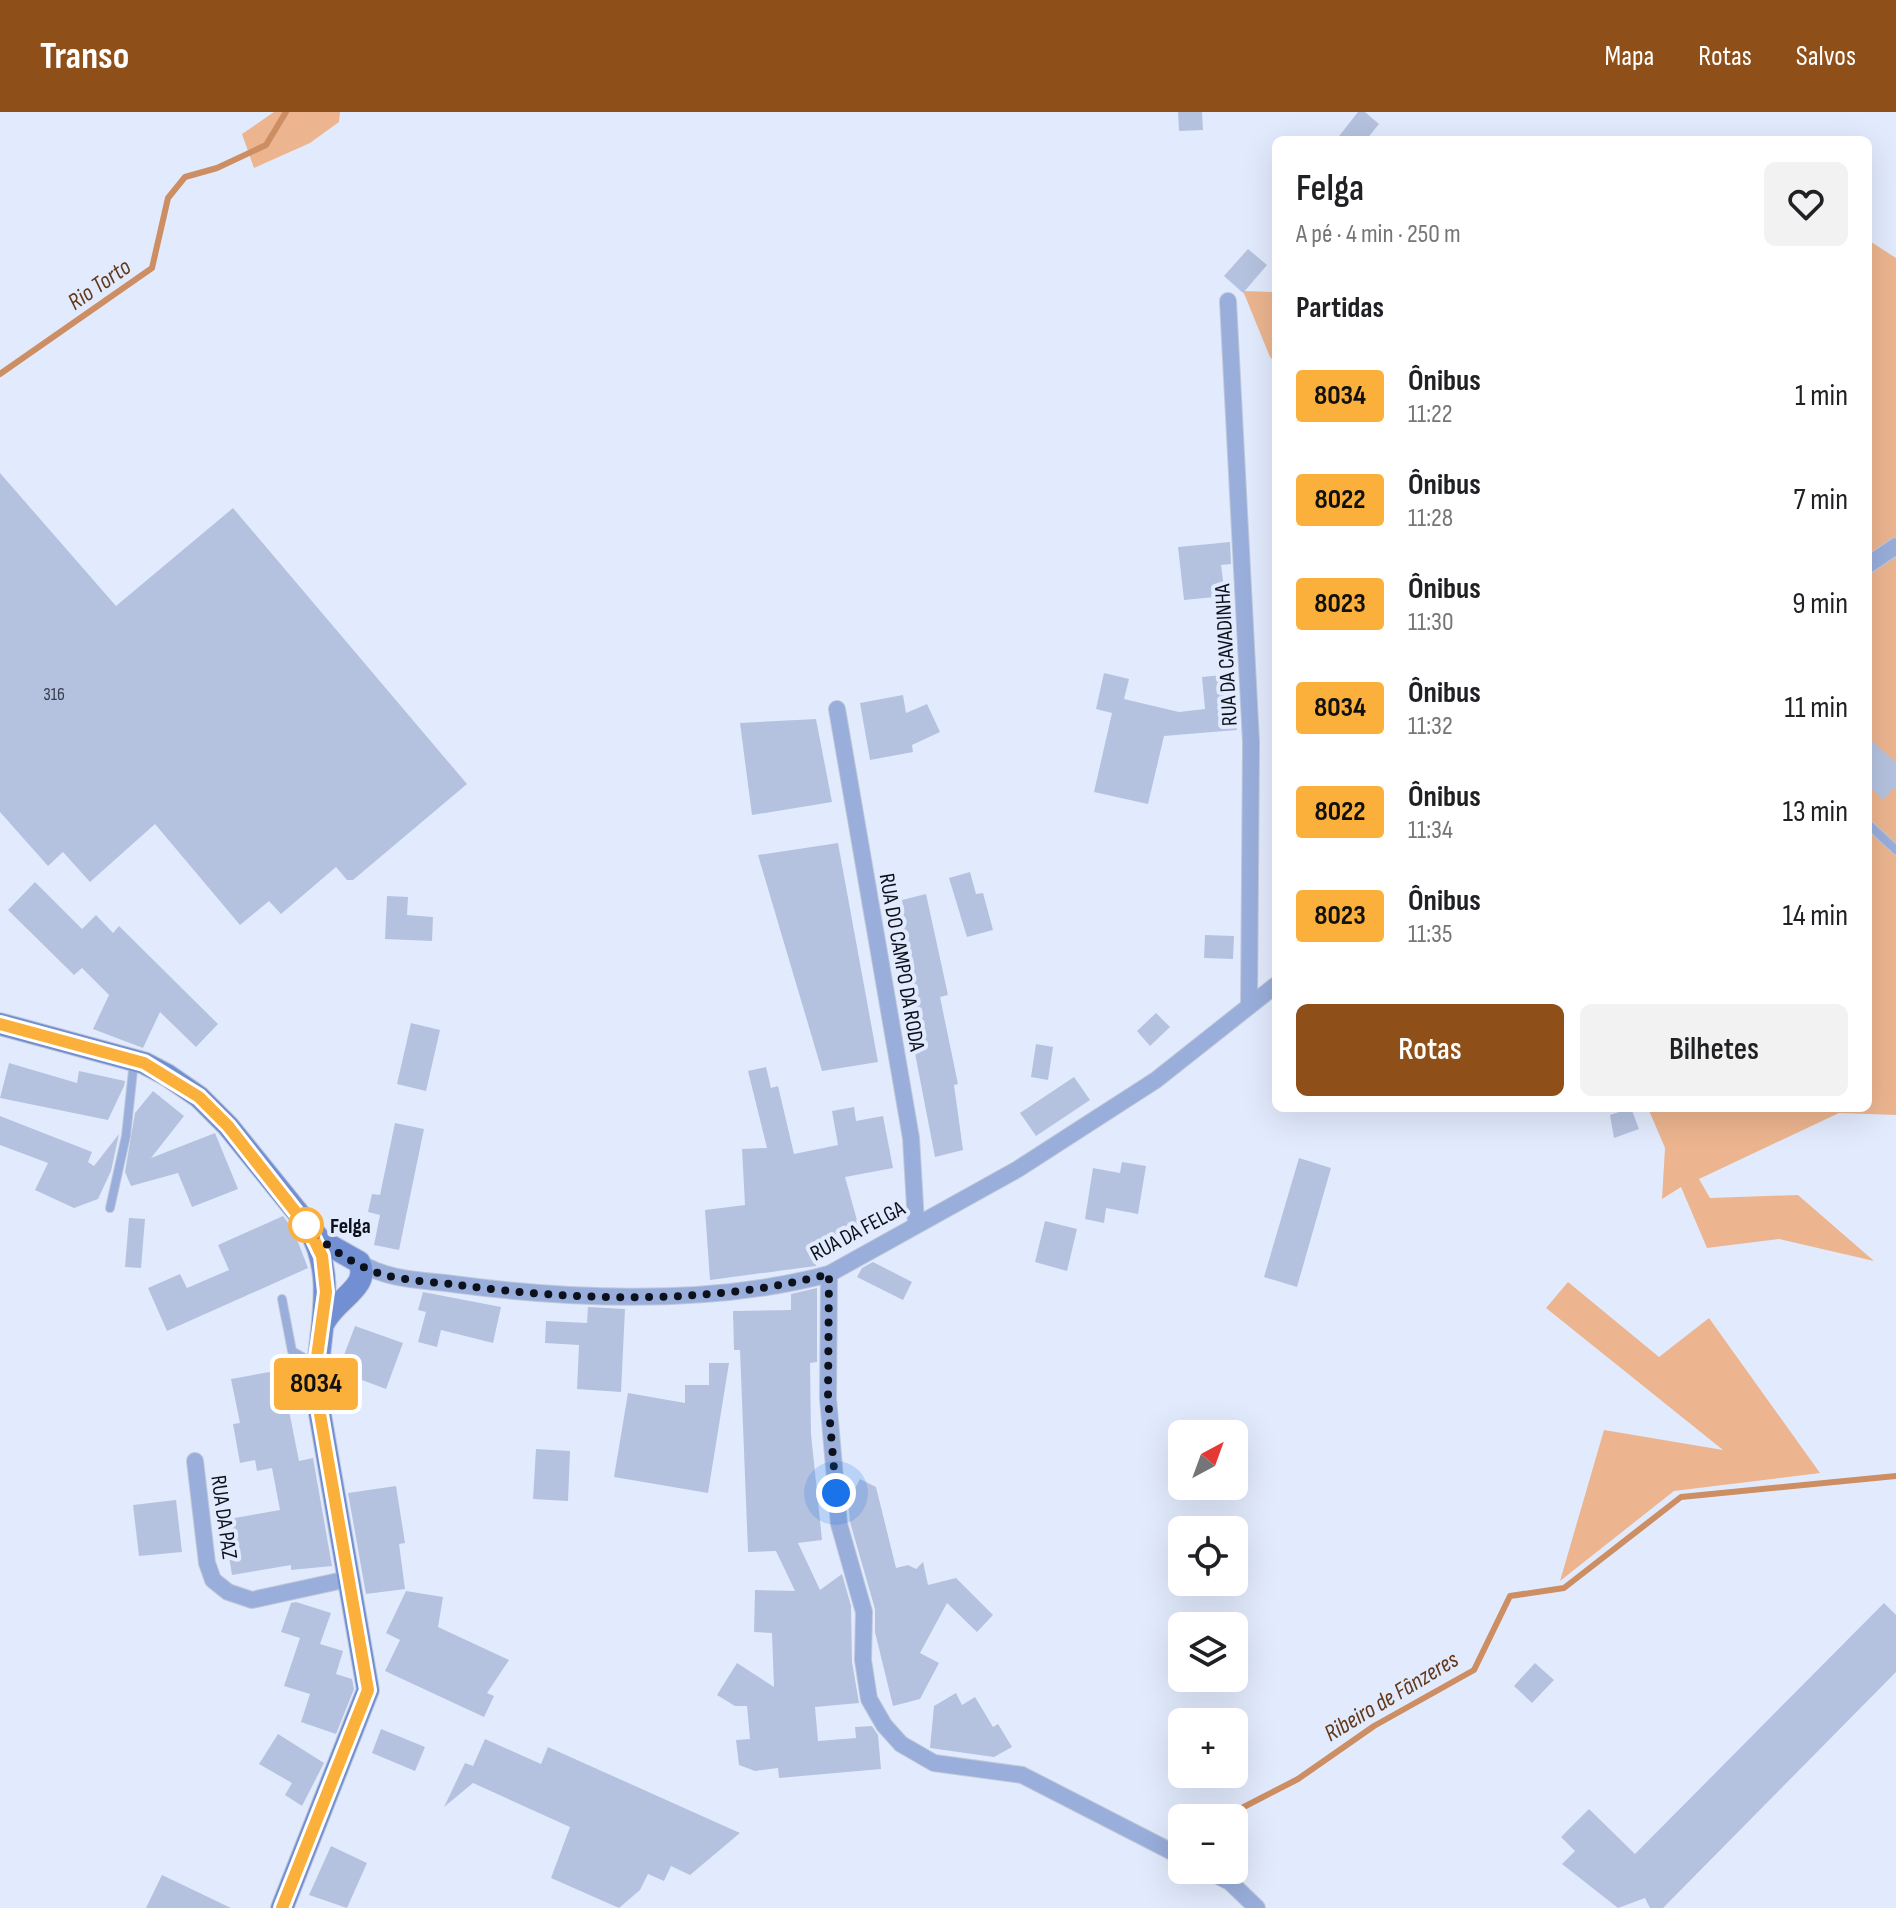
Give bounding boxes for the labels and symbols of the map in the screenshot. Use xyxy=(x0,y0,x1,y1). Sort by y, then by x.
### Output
water label: Rio Torto xyxy=(62,252,137,316)
street label: RUA DA CAVADINHA xyxy=(1209,583,1244,727)
house number: 316 xyxy=(43,684,65,705)
street label: RUA DO CAMPO DA RODA xyxy=(873,871,931,1054)
street label: RUA DA FELGA xyxy=(806,1195,910,1267)
marker: Felga xyxy=(289,1208,323,1242)
place label: Felga xyxy=(330,1213,371,1240)
line badge: 8034 xyxy=(260,1358,372,1410)
north arrow xyxy=(1168,1420,1248,1500)
street label: RUA DA PAZ xyxy=(204,1473,243,1561)
your location xyxy=(816,1473,856,1513)
water label: Ribeiro de Fânzeres xyxy=(1319,1645,1464,1748)

